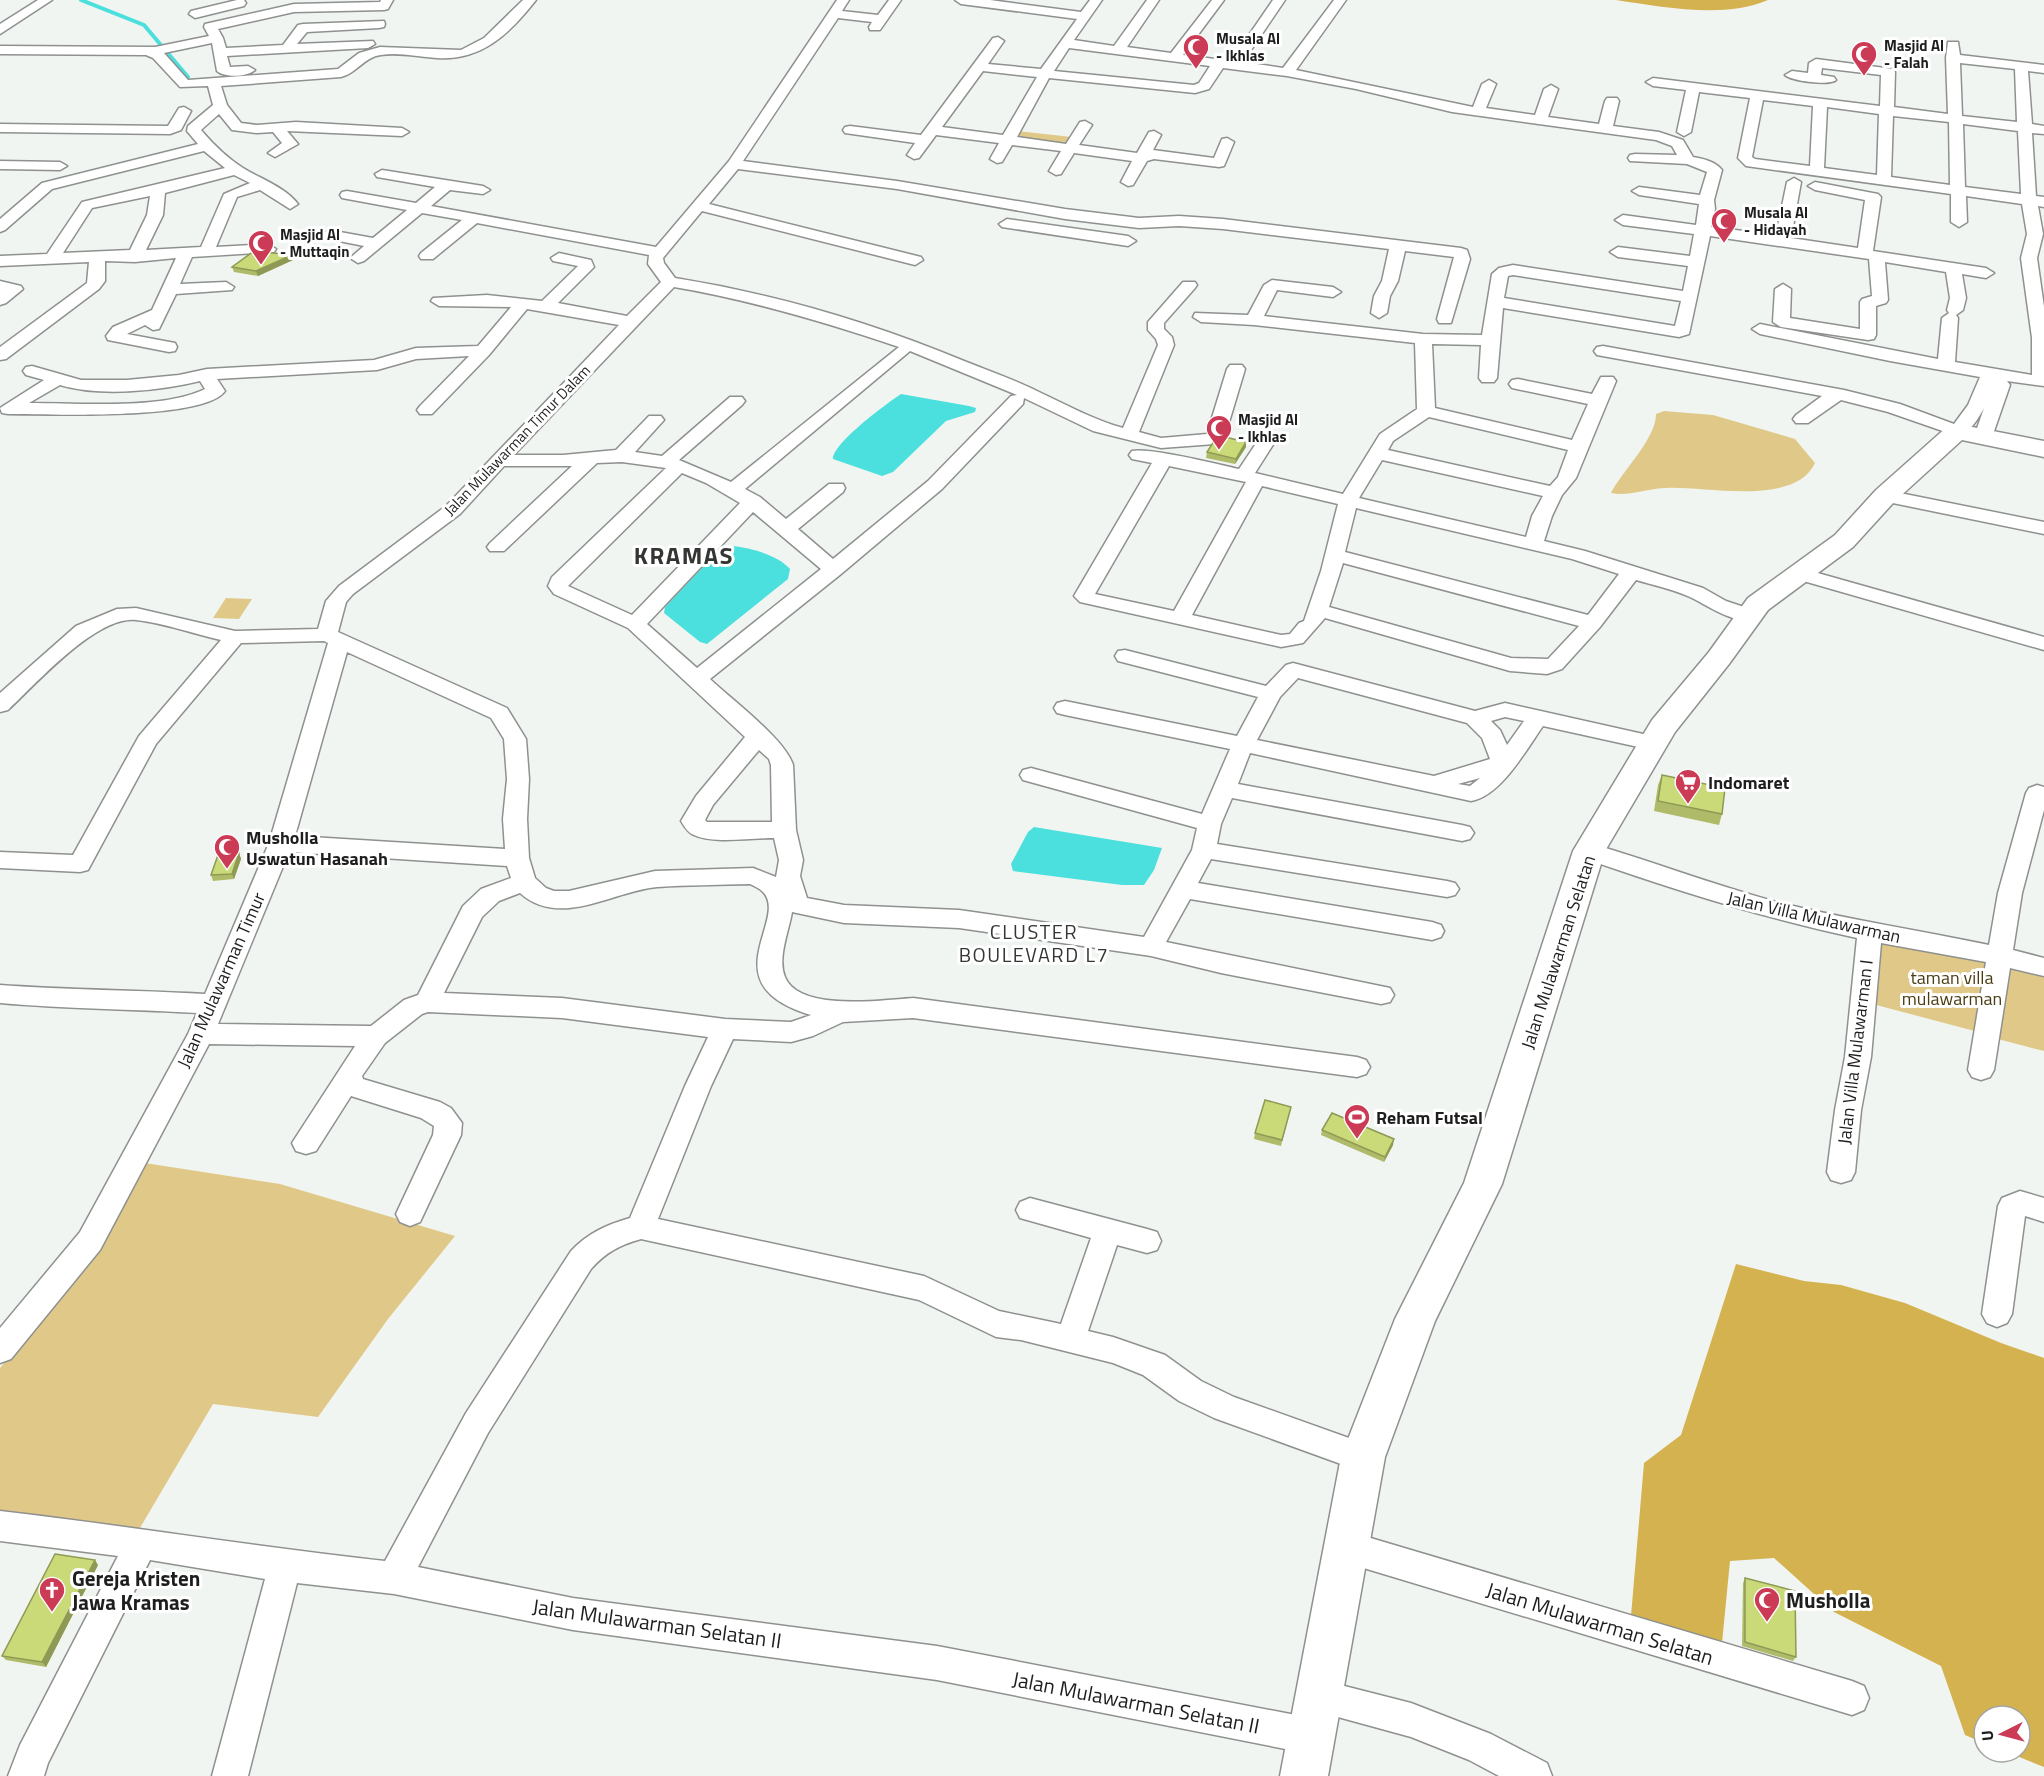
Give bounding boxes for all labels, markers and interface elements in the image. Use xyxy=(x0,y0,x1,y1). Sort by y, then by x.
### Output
place label: Musala Al - Ikhlas xyxy=(1216,27,1280,67)
mosque icon: Musala Al - Ikhlas xyxy=(1181,32,1211,70)
place label: Masjid Al - Falah xyxy=(1884,34,1944,74)
mosque icon: Masjid Al - Falah xyxy=(1849,39,1879,77)
place label: Musala Al - Hidayah xyxy=(1744,201,1808,241)
mosque icon: Musala Al - Hidayah xyxy=(1709,206,1739,244)
place label: Masjid Al - Muttaqin xyxy=(280,223,349,263)
mosque icon: Masjid Al - Muttaqin xyxy=(246,228,276,266)
street label: Jalan Mulawarman Timur Dalam xyxy=(439,359,595,521)
place label: Masjid Al - Ikhlas xyxy=(1238,408,1298,448)
mosque icon: Masjid Al - Ikhlas xyxy=(1204,413,1234,451)
district label: KRAMAS xyxy=(634,537,734,573)
supermarket icon: Indomaret xyxy=(1673,767,1703,805)
place label: Indomaret xyxy=(1708,769,1790,796)
place label: Musholla Uswatun Hasanah xyxy=(246,824,388,872)
mosque icon: Musholla Uswatun Hasanah xyxy=(212,832,242,870)
street label: Jalan Mulawarman Selatan xyxy=(1514,852,1602,1052)
street label: Jalan Villa Mulawarman xyxy=(1725,884,1903,950)
street label: Jalan Mulawarman Timur xyxy=(170,888,272,1072)
district label: CLUSTER BOULEVARD L7 xyxy=(959,916,1109,970)
street label: Jalan Villa Mulawarman I xyxy=(1830,958,1880,1146)
park label: taman villa mulawarman xyxy=(1902,964,2002,1012)
sports icon: Reham Futsal xyxy=(1342,1102,1372,1140)
place label: Reham Futsal xyxy=(1376,1104,1483,1131)
place label: Gereja Kristen Jawa Kramas xyxy=(72,1562,200,1618)
street label: Jalan Mulawarman Selatan xyxy=(1482,1573,1718,1673)
church icon: Gereja Kristen Jawa Kramas xyxy=(37,1575,67,1613)
place label: Musholla xyxy=(1786,1584,1871,1616)
mosque icon: Musholla xyxy=(1752,1585,1782,1623)
street label: Jalan Mulawarman Selatan II xyxy=(530,1590,784,1656)
street label: Jalan Mulawarman Selatan II xyxy=(1010,1662,1262,1742)
north arrow xyxy=(1972,1704,2032,1764)
text: U xyxy=(1975,1729,2000,1742)

